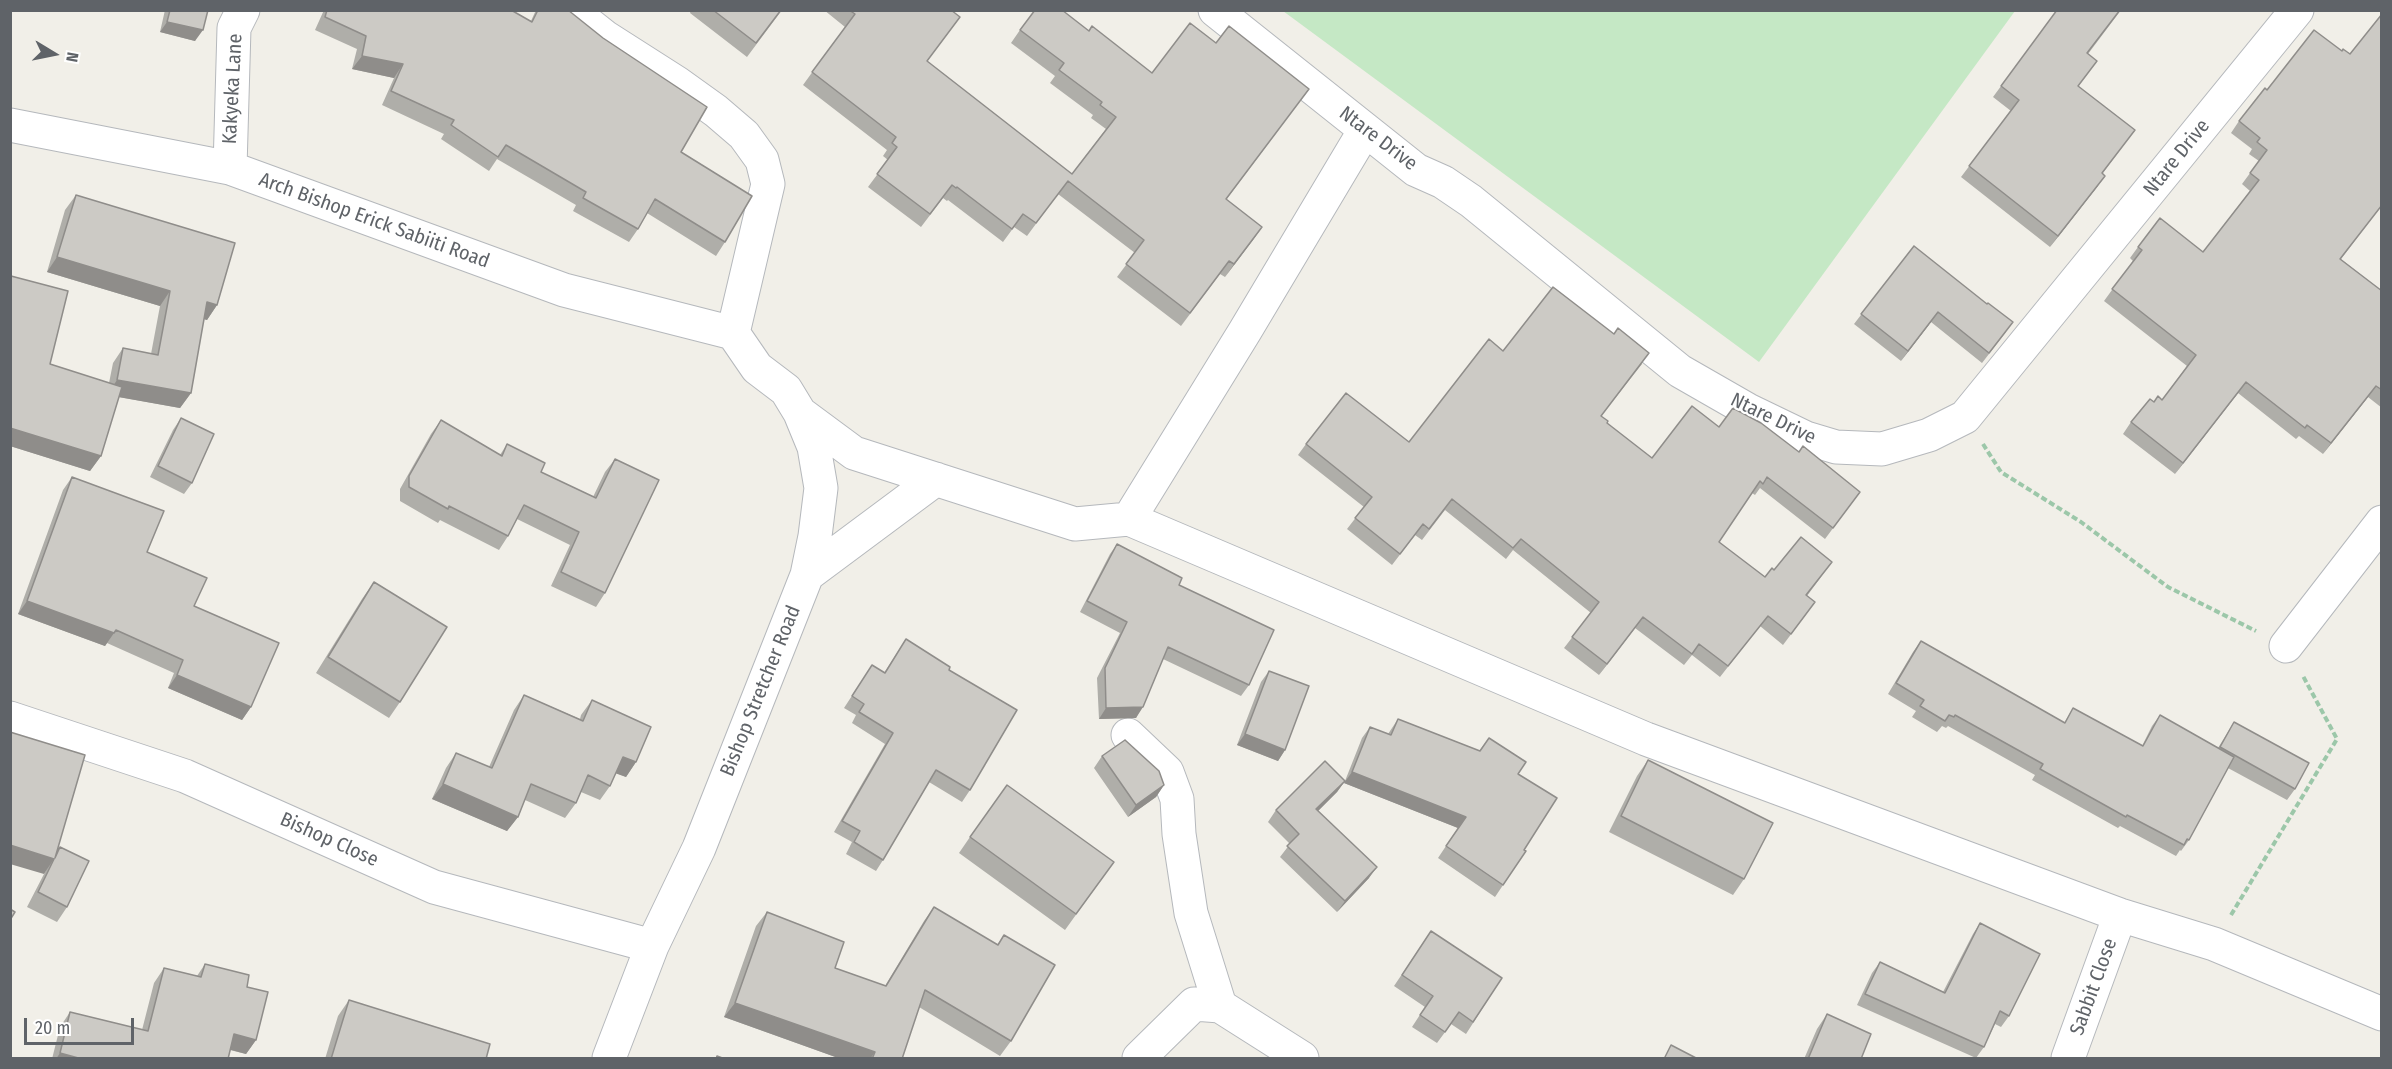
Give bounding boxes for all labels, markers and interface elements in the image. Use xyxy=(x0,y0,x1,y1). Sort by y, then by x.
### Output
north arrow xyxy=(24,24,84,84)
street label: Kakyeka Lane xyxy=(218,33,248,145)
text: N xyxy=(62,51,82,64)
street label: Ntare Drive xyxy=(1334,102,1422,176)
street label: Ntare Drive xyxy=(2139,115,2215,201)
street label: Arch Bishop Erick Sabiiti Road xyxy=(255,168,493,274)
street label: Ntare Drive xyxy=(1727,388,1819,450)
street label: Bishop Stretcher Road xyxy=(716,602,806,780)
street label: Bishop Close xyxy=(276,808,382,872)
street label: Sabbit Close xyxy=(2065,935,2123,1039)
scale bar xyxy=(27,1006,136,1044)
text: 20 m xyxy=(35,1017,70,1039)

